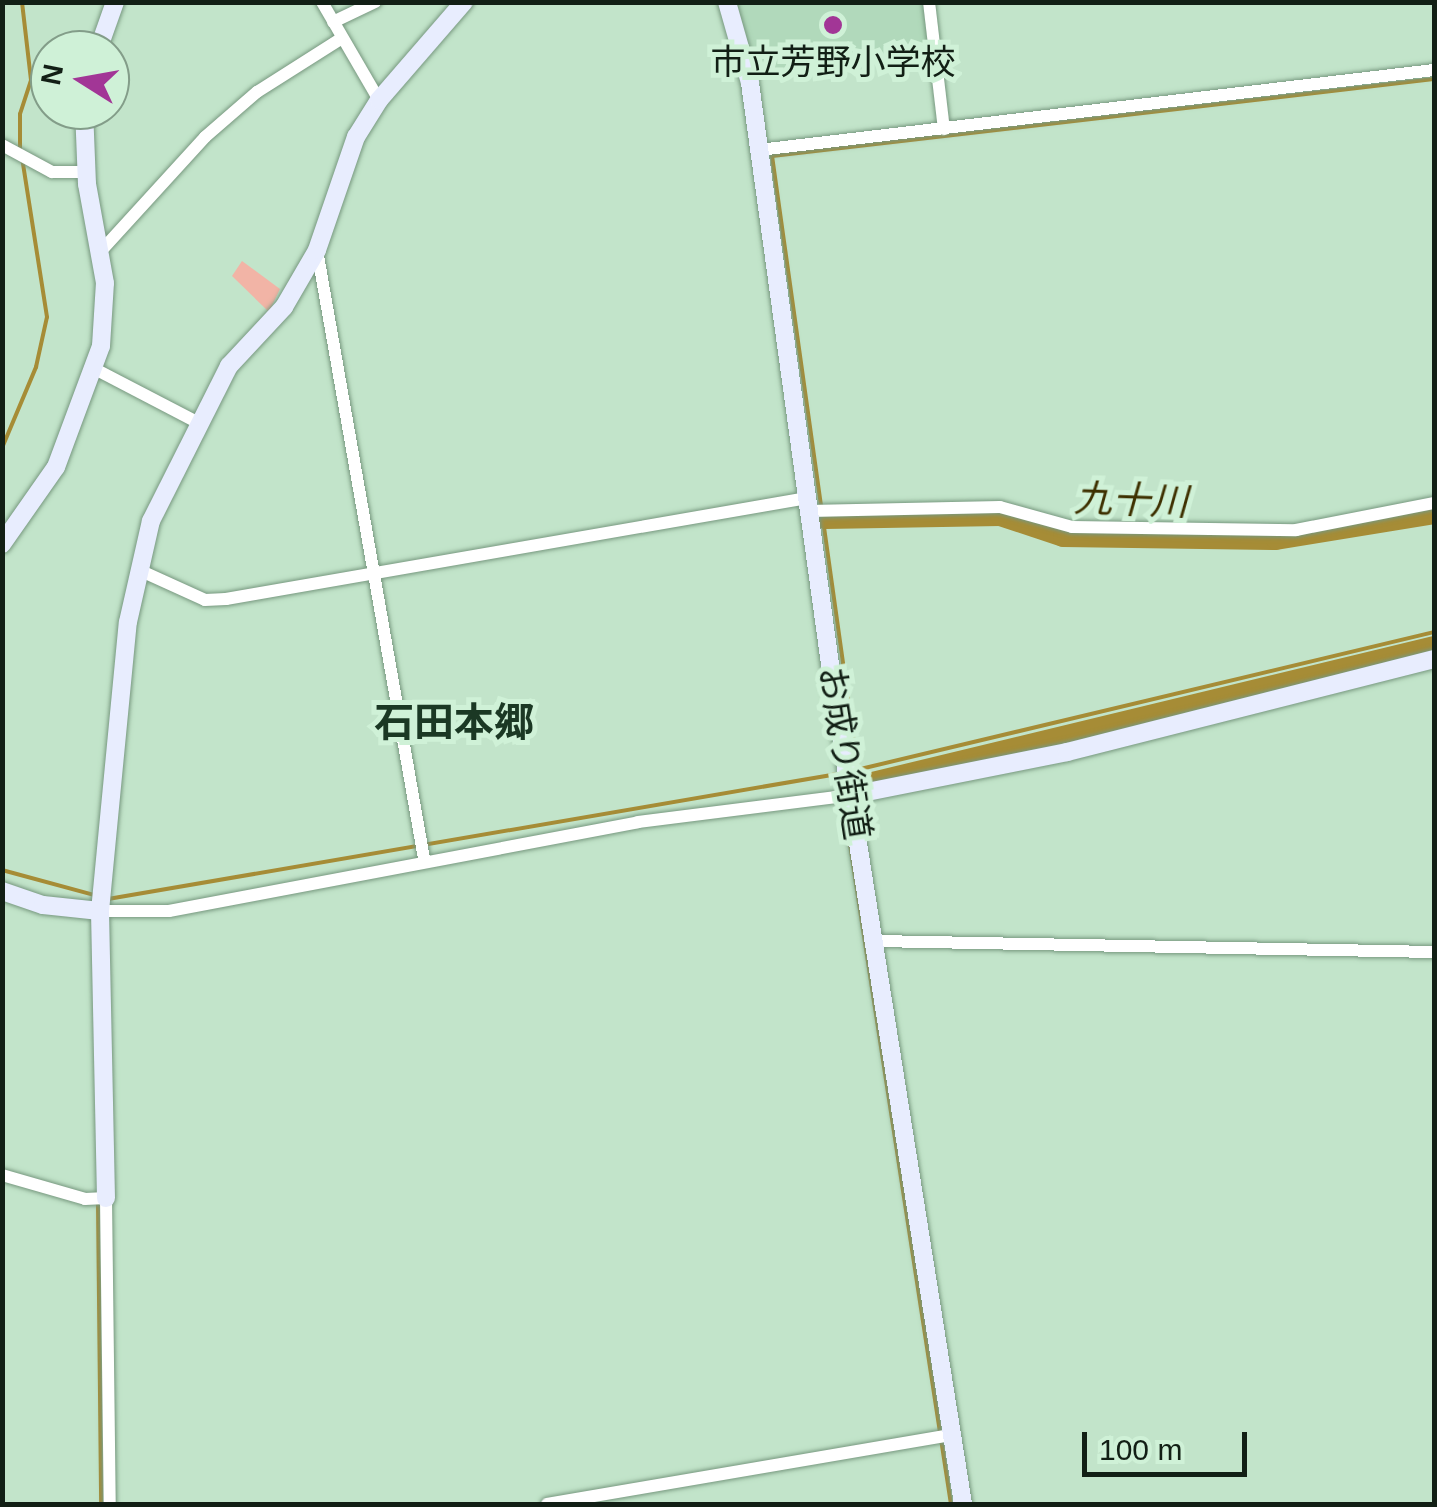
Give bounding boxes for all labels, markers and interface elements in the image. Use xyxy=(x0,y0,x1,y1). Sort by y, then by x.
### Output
marker: 市立芳野小学校 xyxy=(822,14,844,36)
north arrow xyxy=(30,30,130,130)
place label: 市立芳野小学校 xyxy=(711,41,955,83)
text: N xyxy=(35,62,69,87)
water label: 九十川 xyxy=(1073,476,1189,526)
street label: お成り街道 xyxy=(811,663,879,843)
district label: 石田本郷 xyxy=(374,698,534,746)
scale bar xyxy=(1087,1412,1252,1474)
text: 100 m xyxy=(1099,1433,1182,1466)

